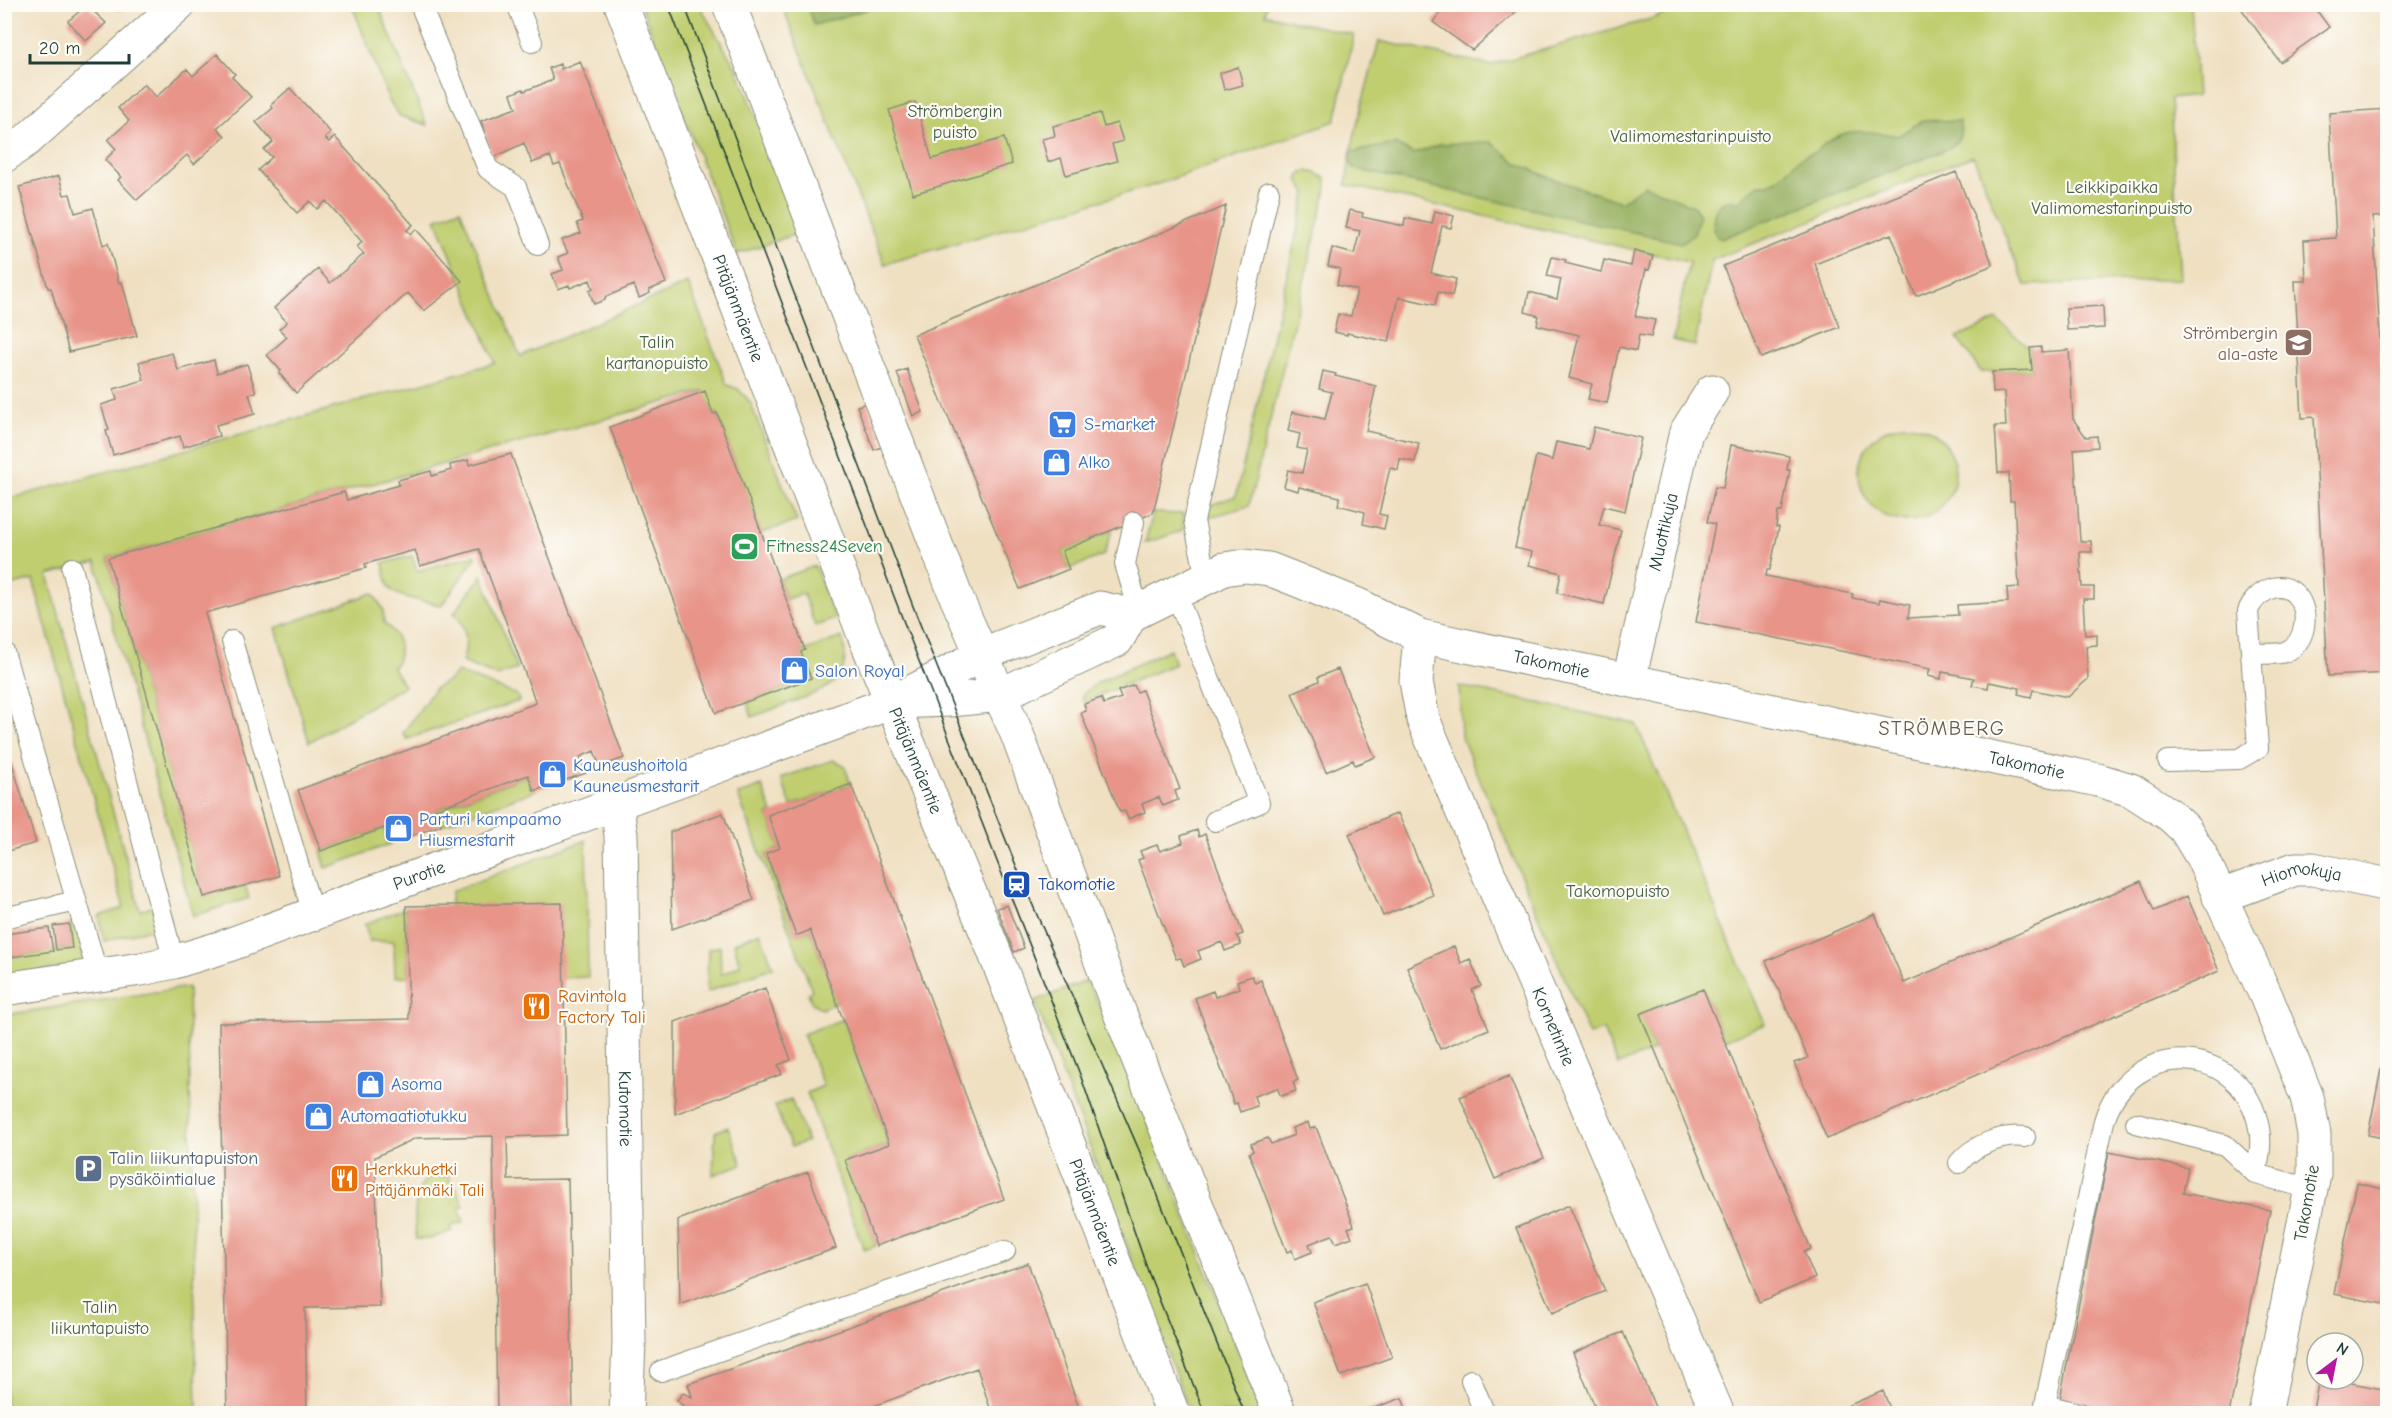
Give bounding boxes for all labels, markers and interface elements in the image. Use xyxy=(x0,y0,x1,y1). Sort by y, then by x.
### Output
scale bar xyxy=(30,27,129,65)
text: 20 m xyxy=(39,38,80,59)
park label: Strömbergin puisto xyxy=(908,101,1002,143)
park label: Valimomestarinpuisto xyxy=(1610,126,1772,147)
park label: Leikkipaikka Valimomestarinpuisto xyxy=(2031,177,2193,219)
street label: Pitäjänmäentie xyxy=(708,252,768,365)
place label: Strömbergin ala-aste xyxy=(2183,323,2278,365)
school or university icon: Strömbergin ala-aste xyxy=(2283,327,2315,359)
park label: Talin kartanopuisto xyxy=(606,332,708,374)
supermarket icon: S-market xyxy=(1047,408,1079,440)
place label: S-market xyxy=(1084,414,1156,435)
shop icon: Alko xyxy=(1041,446,1073,478)
place label: Alko xyxy=(1078,452,1110,473)
street label: Muottikuja xyxy=(1644,491,1682,573)
sports icon: Fitness24Seven xyxy=(729,530,761,562)
place label: Fitness24Seven xyxy=(766,536,883,557)
street label: Takomotie xyxy=(1511,646,1591,682)
shop icon: Salon Royal xyxy=(778,655,810,687)
place label: Salon Royal xyxy=(815,661,905,682)
street label: Pitäjänmäentie xyxy=(884,704,947,817)
district label: STRÖMBERG xyxy=(1878,717,2006,740)
street label: Takomotie xyxy=(1987,747,2067,783)
place label: Kauneushoitola Kauneusmestarit xyxy=(573,755,700,797)
shop icon: Kauneushoitola Kauneusmestarit xyxy=(536,759,568,791)
place label: Parturi kampaamo Hiusmestarit xyxy=(419,809,561,851)
shop icon: Parturi kampaamo Hiusmestarit xyxy=(382,813,414,845)
street label: Purotie xyxy=(390,856,448,894)
street label: Hiomokuja xyxy=(2258,857,2344,891)
station icon: Takomotie xyxy=(1001,868,1033,900)
place label: Takomotie xyxy=(1038,874,1115,895)
park label: Takomopuisto xyxy=(1566,881,1670,902)
street label: Kornetintie xyxy=(1528,984,1580,1069)
place label: Ravintola Factory Tali xyxy=(558,986,646,1028)
restaurant icon: Ravintola Factory Tali xyxy=(521,990,553,1022)
shop icon: Asoma xyxy=(354,1068,386,1100)
street label: Kutomotie xyxy=(614,1070,636,1147)
place label: Asoma xyxy=(391,1074,443,1095)
shop icon: Automaatiotukku xyxy=(303,1100,335,1132)
place label: Automaatiotukku xyxy=(340,1106,467,1127)
place label: Talin liikuntapuiston pysäköintialue xyxy=(109,1148,258,1190)
parking icon: Talin liikuntapuiston pysäköintialue xyxy=(72,1152,104,1184)
street label: Pitäjänmäentie xyxy=(1065,1156,1125,1269)
place label: Herkkuhetki Pitäjänmäki Tali xyxy=(365,1159,485,1201)
restaurant icon: Herkkuhetki Pitäjänmäki Tali xyxy=(328,1163,360,1195)
street label: Takomotie xyxy=(2290,1163,2324,1243)
park label: Talin liikuntapuisto xyxy=(51,1297,149,1339)
north arrow xyxy=(2305,1331,2365,1391)
text: N xyxy=(2333,1339,2352,1360)

